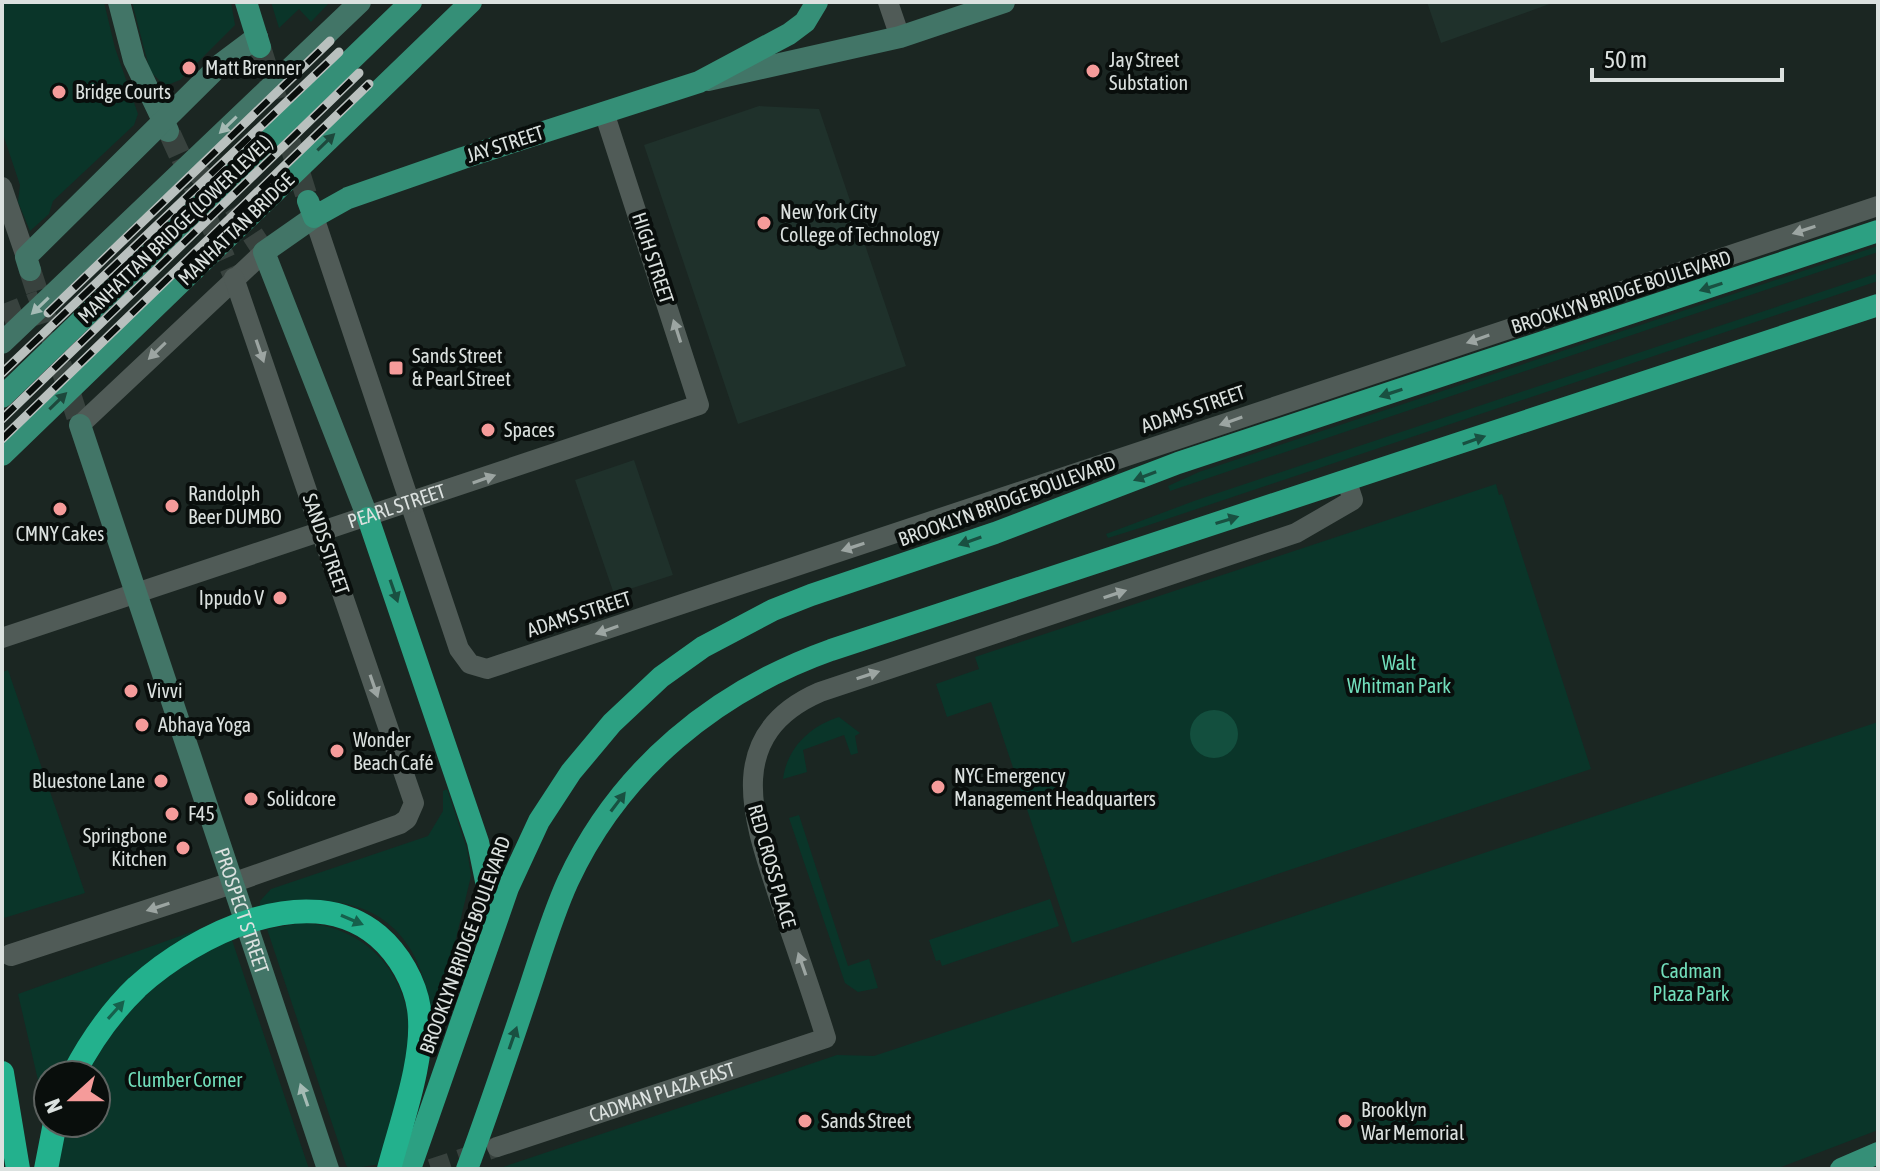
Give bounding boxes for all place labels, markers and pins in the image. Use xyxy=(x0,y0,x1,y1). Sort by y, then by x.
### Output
place label: Jay Street Substation xyxy=(1109,48,1188,94)
place label: Matt Brenner xyxy=(205,56,302,79)
marker: Matt Brenner xyxy=(180,59,198,77)
marker: Jay Street Substation xyxy=(1084,62,1102,80)
place label: Bridge Courts xyxy=(75,80,171,103)
marker: Bridge Courts xyxy=(50,83,68,101)
place label: New York City College of Technology xyxy=(780,200,940,246)
marker: New York City College of Technology xyxy=(755,214,773,232)
place label: Sands Street & Pearl Street xyxy=(412,344,511,390)
marker: Sands Street & Pearl Street xyxy=(387,359,405,377)
place label: Spaces xyxy=(504,418,555,441)
marker: Spaces xyxy=(479,421,497,439)
place label: Randolph Beer DUMBO xyxy=(188,482,282,528)
marker: Randolph Beer DUMBO xyxy=(163,497,181,515)
marker: CMNY Cakes xyxy=(51,500,69,518)
place label: CMNY Cakes xyxy=(16,522,104,545)
place label: Ippudo V xyxy=(199,586,264,609)
marker: Ippudo V xyxy=(271,589,289,607)
place label: Vivvi xyxy=(147,679,182,702)
marker: Vivvi xyxy=(122,682,140,700)
place label: Abhaya Yoga xyxy=(158,713,251,736)
marker: Abhaya Yoga xyxy=(133,716,151,734)
place label: Wonder Beach Café xyxy=(353,728,434,774)
marker: Wonder Beach Café xyxy=(328,742,346,760)
place label: NYC Emergency Management Headquarters xyxy=(954,764,1156,810)
place label: Bluestone Lane xyxy=(32,769,145,792)
marker: Bluestone Lane xyxy=(152,772,170,790)
marker: NYC Emergency Management Headquarters xyxy=(929,778,947,796)
place label: Solidcore xyxy=(267,787,336,810)
marker: Solidcore xyxy=(242,790,260,808)
place label: F45 xyxy=(188,802,215,825)
marker: F45 xyxy=(163,805,181,823)
place label: Springbone Kitchen xyxy=(83,824,167,870)
marker: Springbone Kitchen xyxy=(174,839,192,857)
place label: Brooklyn War Memorial xyxy=(1361,1098,1465,1144)
place label: Sands Street xyxy=(821,1109,912,1132)
marker: Sands Street xyxy=(796,1112,814,1130)
marker: Brooklyn War Memorial xyxy=(1336,1112,1354,1130)

